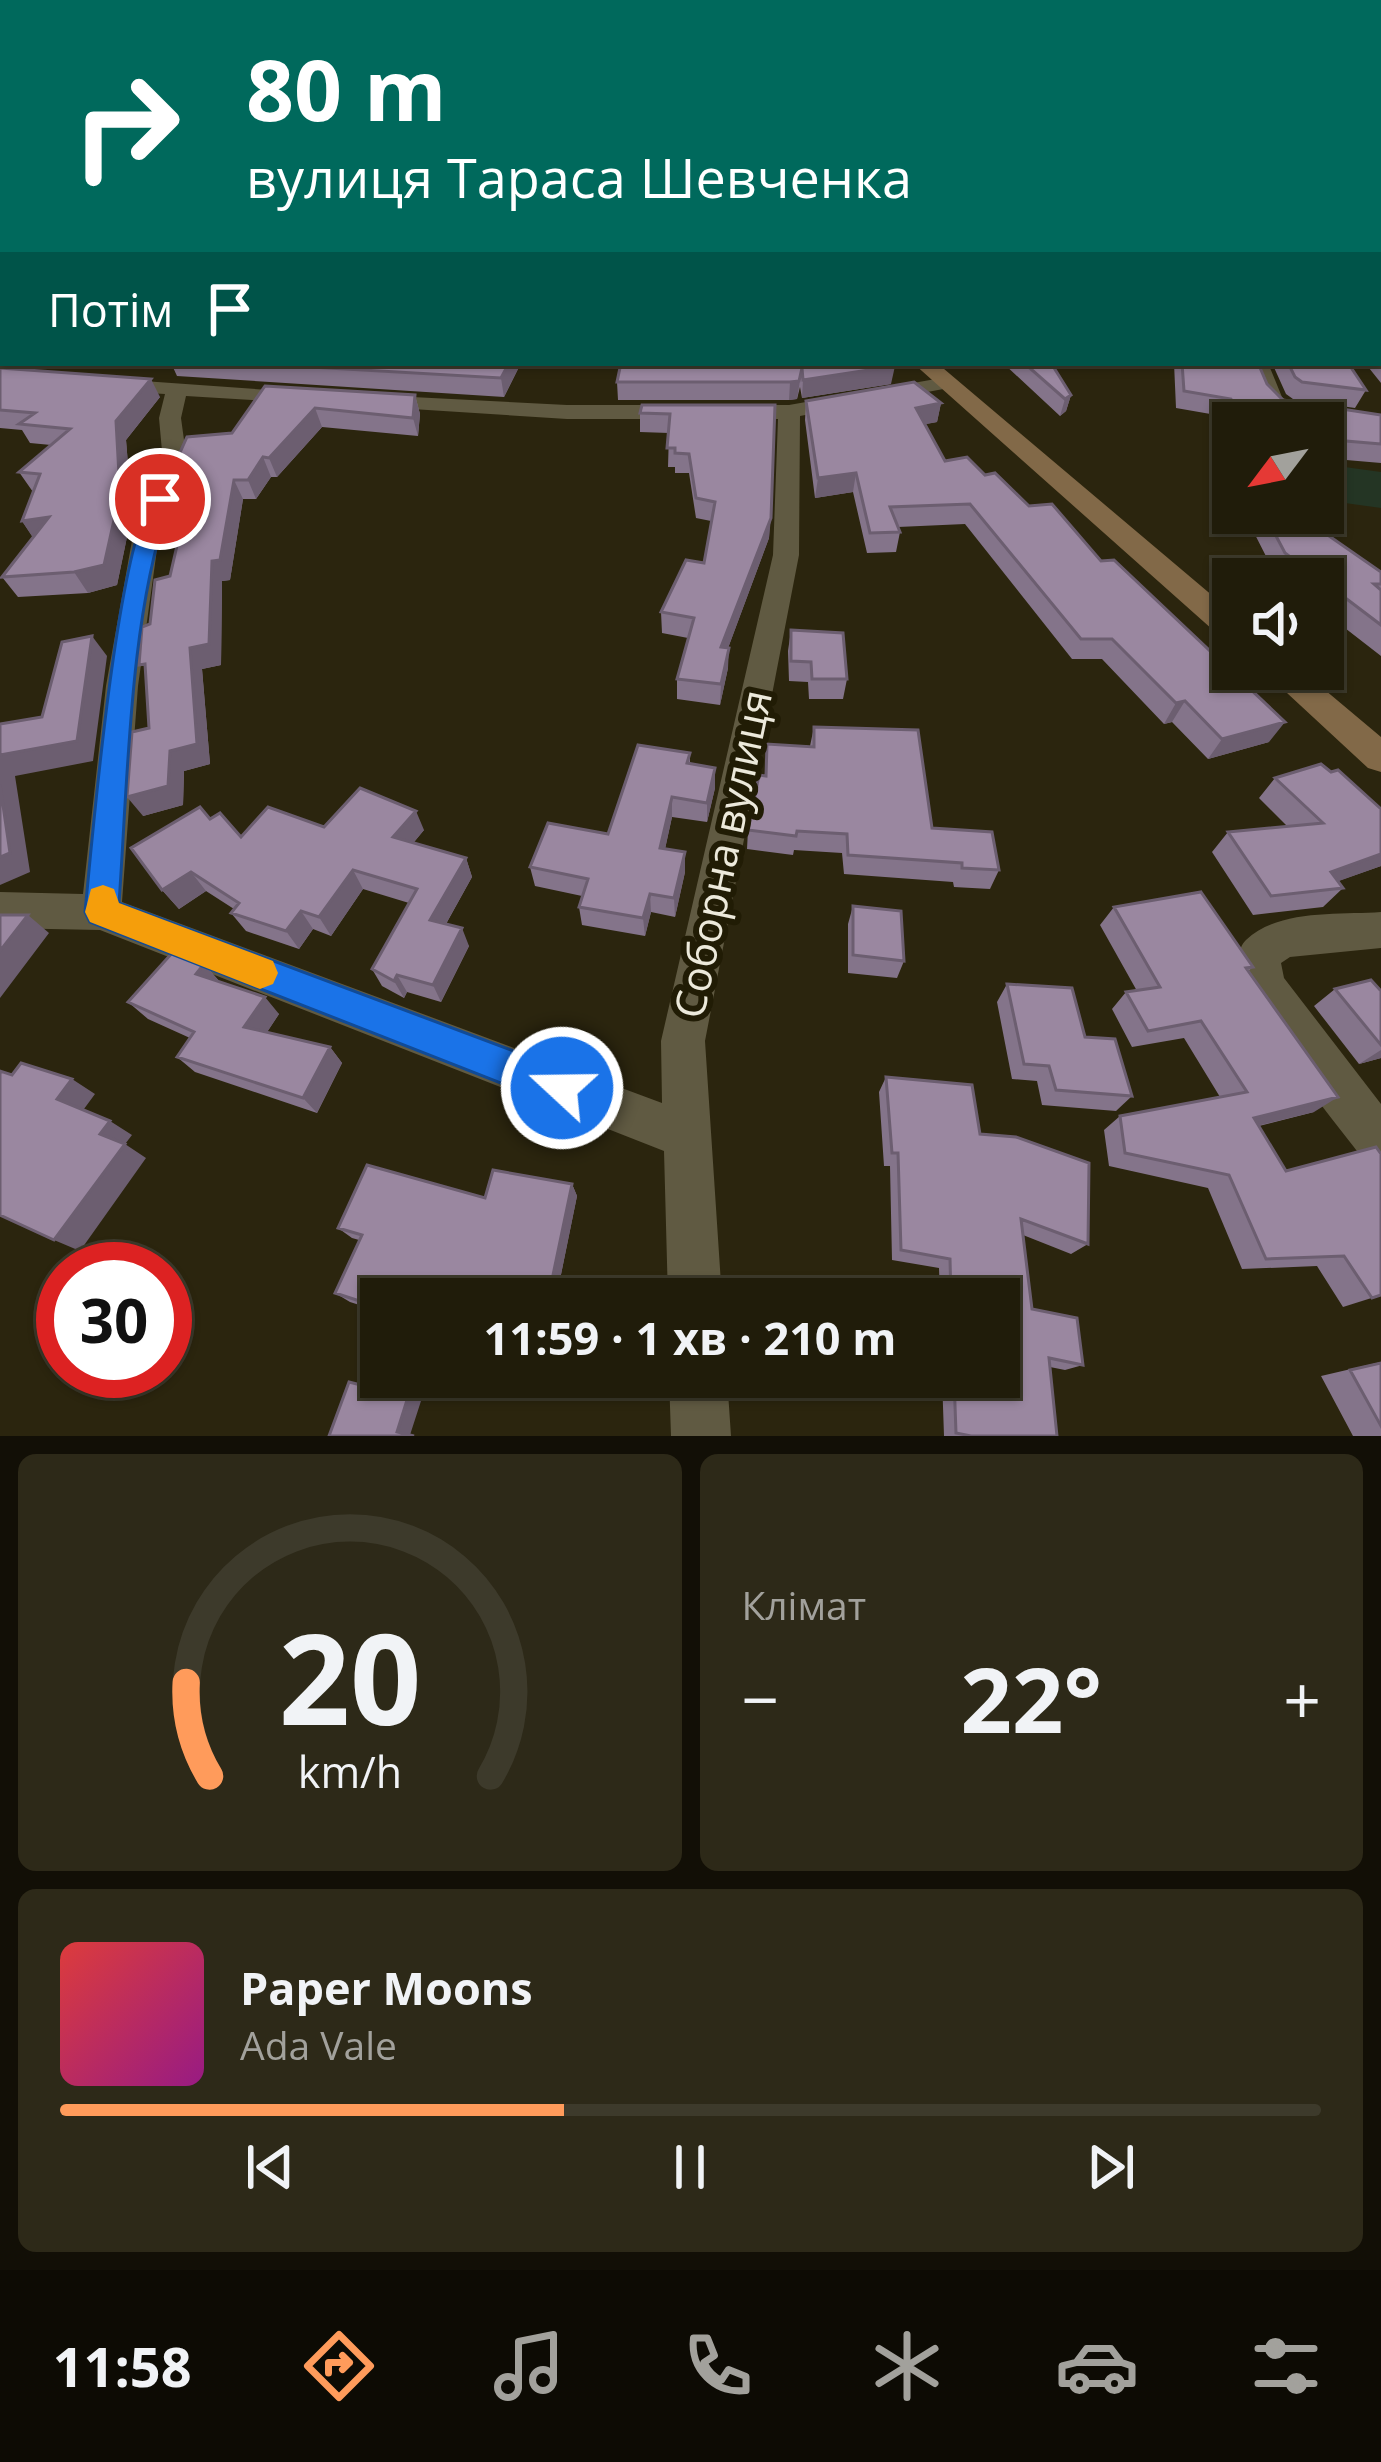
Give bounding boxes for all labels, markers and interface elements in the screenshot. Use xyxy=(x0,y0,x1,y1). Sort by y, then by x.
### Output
text: 80 m xyxy=(246,31,446,146)
icon: right xyxy=(48,48,204,204)
text: вулиця Тараса Шевченка xyxy=(246,140,912,214)
icon: arrive xyxy=(197,276,263,342)
text: Потім xyxy=(48,279,173,340)
north arrow xyxy=(1212,402,1344,534)
map controls xyxy=(1212,402,1344,690)
pin xyxy=(109,448,211,550)
icon: arrive xyxy=(127,466,193,532)
button: sound xyxy=(1212,558,1344,690)
street label: Соборна вулиця xyxy=(659,684,784,1023)
position arrow xyxy=(499,1025,625,1151)
speed limit sign: 30 xyxy=(36,1242,192,1398)
text: 11:59 · 1 хв · 210 m xyxy=(484,1307,896,1368)
text: Клімат xyxy=(742,1578,866,1631)
text: 20 xyxy=(278,1592,421,1762)
text: 22° xyxy=(961,1637,1102,1759)
text: − xyxy=(742,1653,779,1743)
text: + xyxy=(1283,1653,1321,1743)
text: km/h xyxy=(298,1741,402,1800)
text: Paper Moons xyxy=(240,1957,533,2018)
text: Ada Vale xyxy=(240,2018,397,2071)
icon: previous xyxy=(237,2134,303,2200)
icon: pause xyxy=(657,2134,723,2200)
icon: next xyxy=(1078,2134,1144,2200)
icon: directions xyxy=(297,2324,381,2408)
icon: music xyxy=(487,2324,571,2408)
icon: phone xyxy=(676,2324,760,2408)
icon: climate xyxy=(865,2324,949,2408)
icon: car xyxy=(1055,2324,1139,2408)
icon: filters xyxy=(1244,2324,1328,2408)
text: 11:58 xyxy=(53,2329,192,2403)

